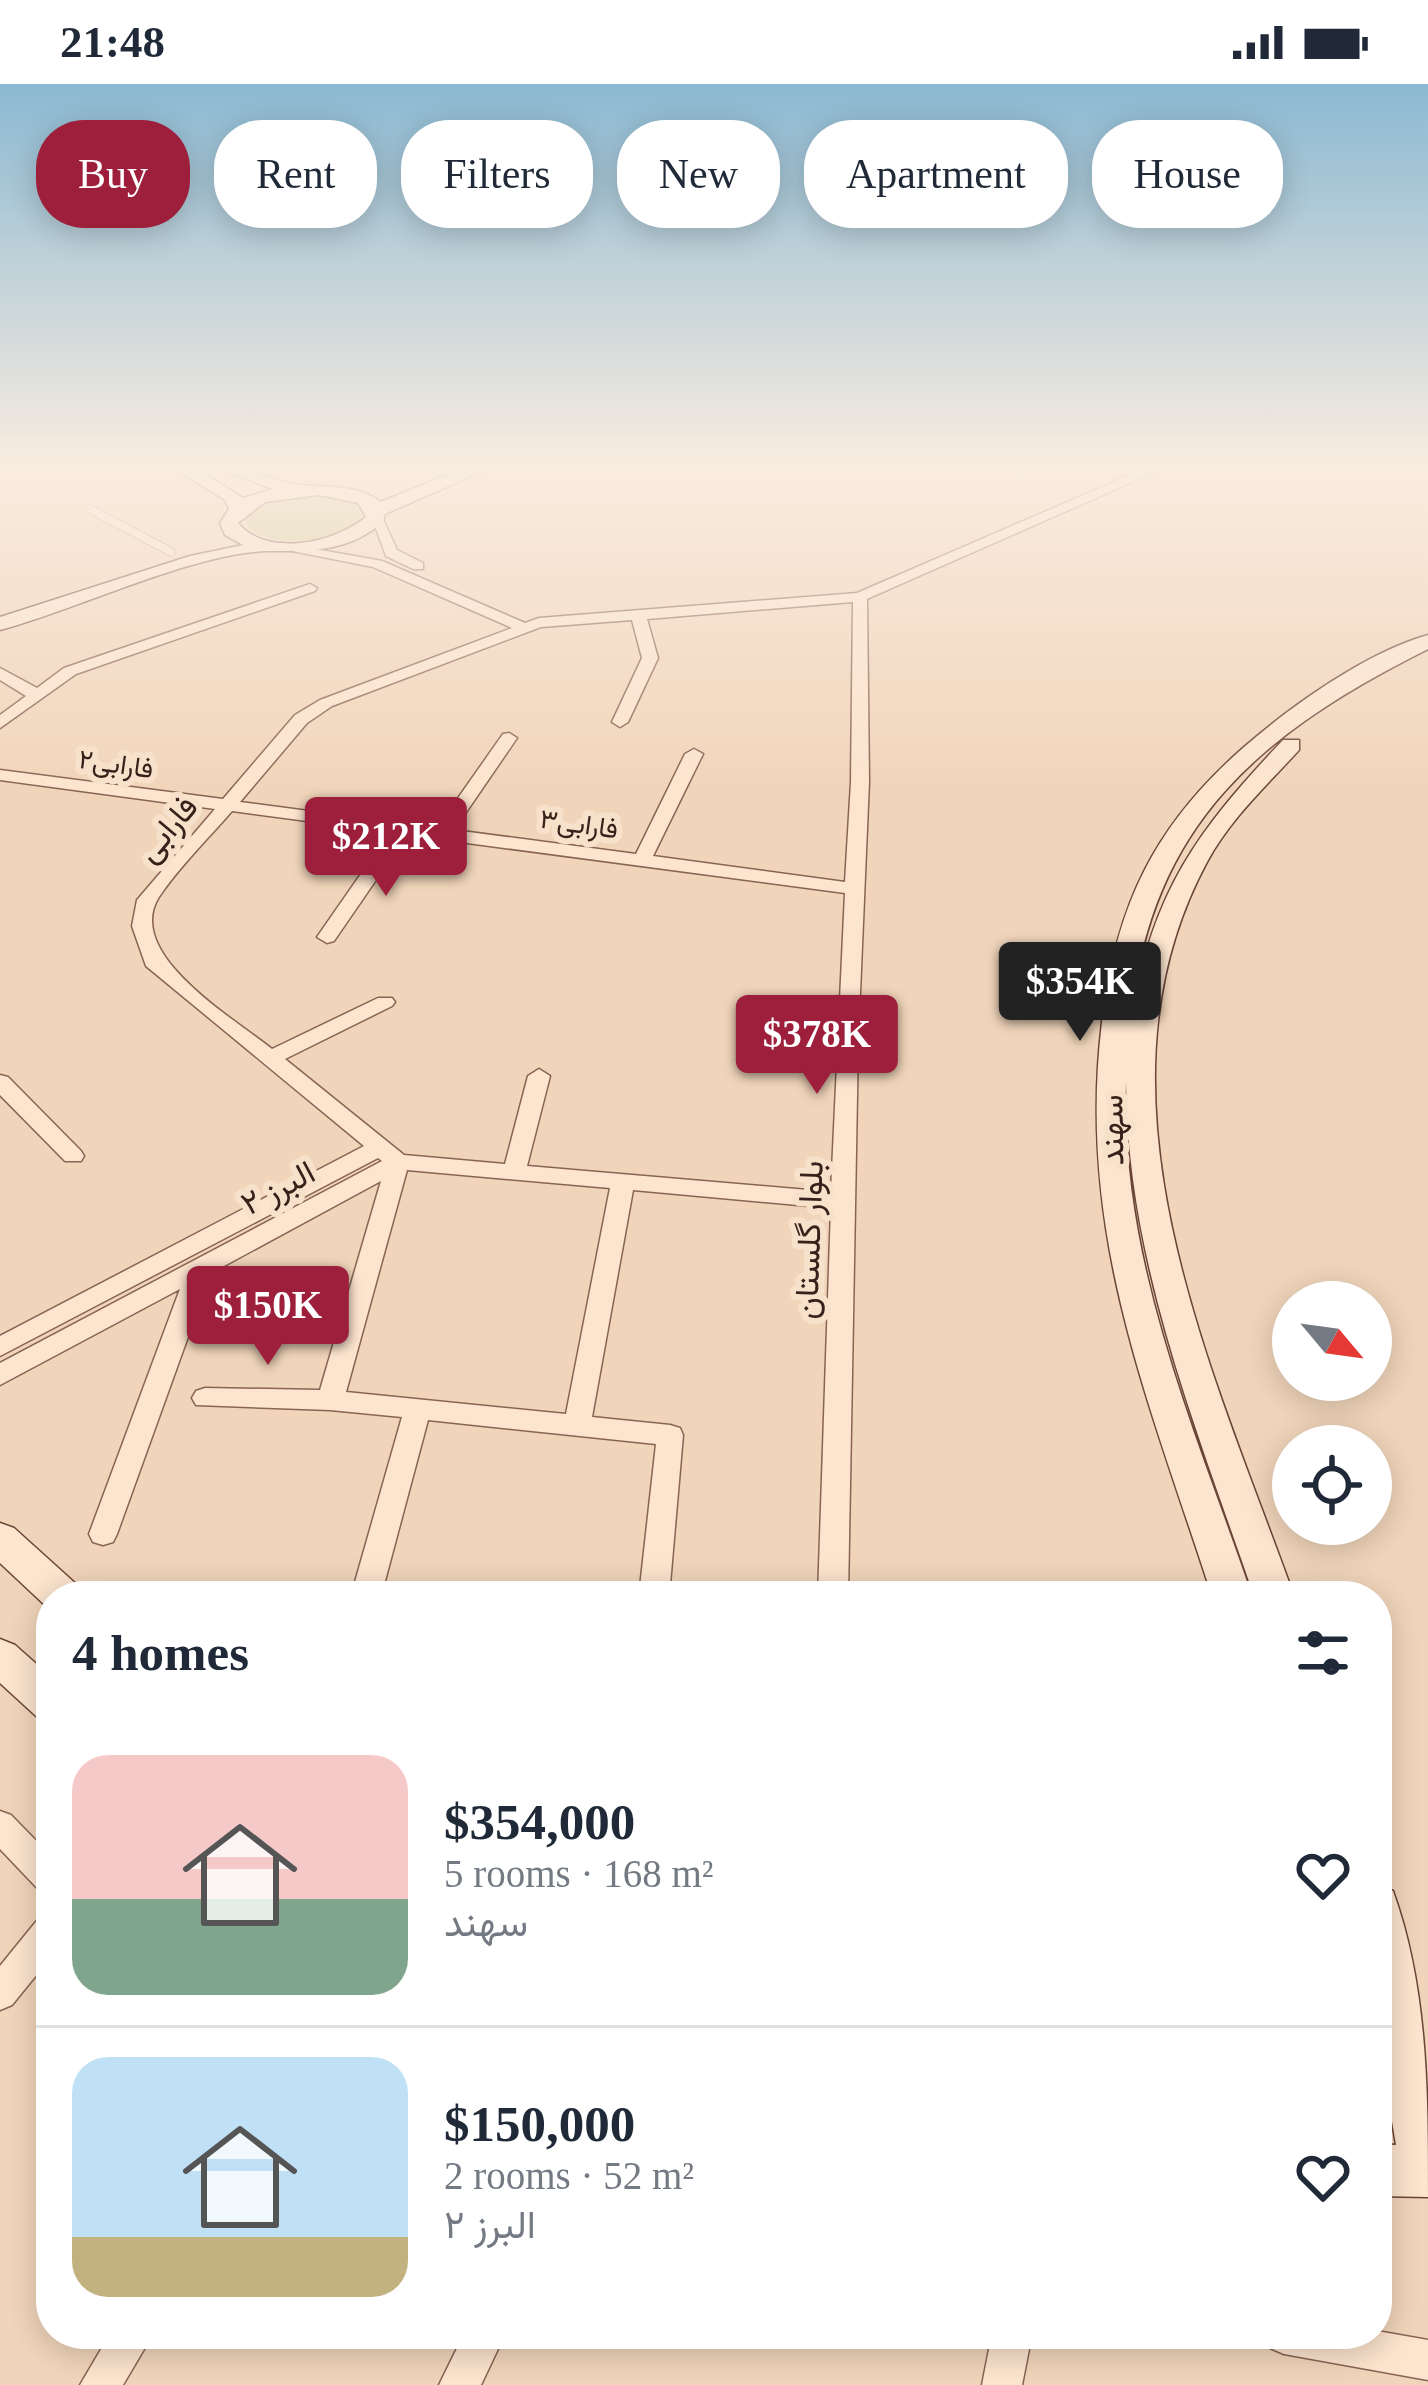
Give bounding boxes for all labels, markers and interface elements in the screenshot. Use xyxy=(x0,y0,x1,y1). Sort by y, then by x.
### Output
text: 21:48 xyxy=(60,17,165,67)
chip: Buy xyxy=(36,120,190,228)
chip: Rent xyxy=(214,120,377,228)
chip: Filters xyxy=(401,120,593,228)
chip: New xyxy=(617,120,780,228)
chip: Apartment xyxy=(804,120,1068,228)
chip: House xyxy=(1092,120,1283,228)
street label: فارابی۲ xyxy=(76,744,155,786)
street label: فارابی xyxy=(129,789,206,870)
pin: $212K xyxy=(302,797,470,899)
street label: فارابی۳ xyxy=(538,804,620,846)
text: $212K xyxy=(332,814,440,857)
pin: $354K xyxy=(996,942,1164,1044)
text: $354K xyxy=(1026,959,1134,1002)
pin: $378K xyxy=(733,995,901,1097)
text: $378K xyxy=(763,1012,871,1055)
street label: سهند xyxy=(1093,1094,1133,1166)
street label: البرز ۲ xyxy=(235,1154,322,1224)
street label: بلوار گلستان xyxy=(788,1160,832,1320)
pin: $150K xyxy=(184,1266,352,1368)
north arrow xyxy=(1272,1281,1392,1401)
map controls xyxy=(1272,1281,1392,1545)
text: $150K xyxy=(214,1283,322,1326)
button: locate xyxy=(1272,1425,1392,1545)
icon: filters xyxy=(1290,1620,1356,1686)
text: 4 homes xyxy=(72,1625,249,1681)
text: $354,000 xyxy=(444,1794,635,1850)
icon: home xyxy=(168,1803,312,1947)
icon: heart xyxy=(1290,1842,1356,1908)
text: 5 rooms · 168 m² xyxy=(444,1852,714,1895)
text: سهند xyxy=(444,1901,528,1944)
text: $150,000 xyxy=(444,2096,635,2152)
icon: home xyxy=(168,2105,312,2249)
icon: heart xyxy=(1290,2144,1356,2210)
text: 2 rooms · 52 m² xyxy=(444,2154,694,2197)
text: البرز ۲ xyxy=(444,2203,536,2246)

